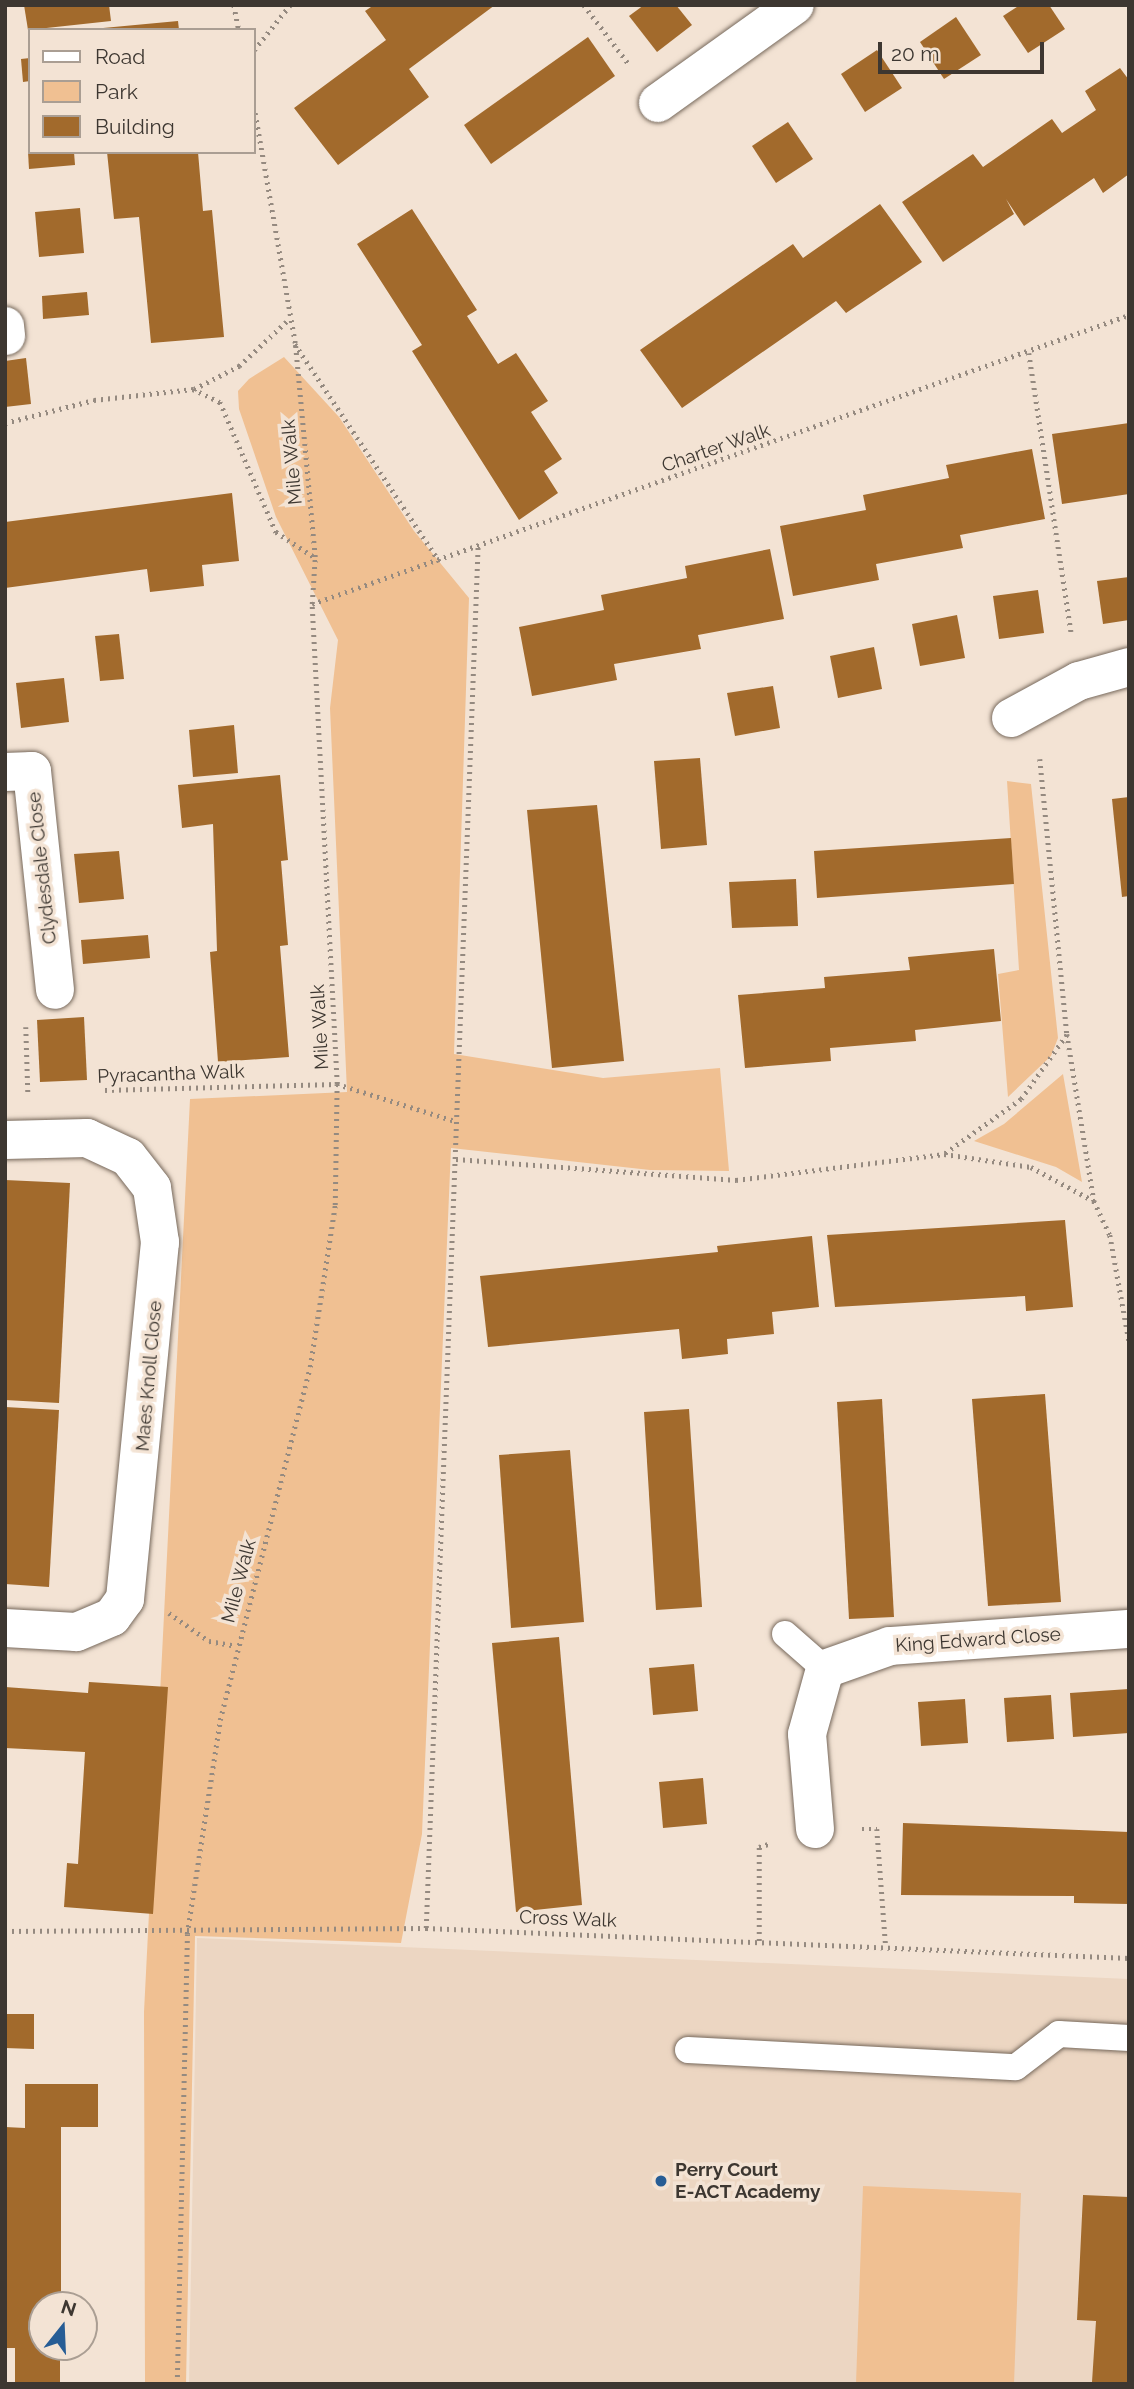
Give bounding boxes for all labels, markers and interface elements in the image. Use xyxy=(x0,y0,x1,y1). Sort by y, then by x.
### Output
legend xyxy=(28,28,256,154)
scale bar xyxy=(882,28,1048,72)
text: 20 m xyxy=(891,41,939,66)
text: Road xyxy=(95,44,145,69)
text: Park xyxy=(95,79,138,104)
text: Building xyxy=(95,114,175,139)
street label: Mile Walk xyxy=(277,418,307,506)
street label: Charter Walk xyxy=(658,419,774,477)
street label: Clydesdale Close xyxy=(23,791,61,945)
street label: Mile Walk xyxy=(306,983,334,1071)
street label: Pyracantha Walk xyxy=(97,1060,245,1088)
street label: Maes Knoll Close xyxy=(131,1299,167,1453)
street label: Mile Walk xyxy=(217,1536,261,1626)
street label: King Edward Close xyxy=(895,1623,1061,1657)
street label: Cross Walk xyxy=(518,1906,618,1932)
place label: Perry Court E-ACT Academy xyxy=(675,2159,822,2203)
marker: Perry Court E-ACT Academy xyxy=(653,2173,669,2189)
north arrow xyxy=(28,2291,98,2361)
text: N xyxy=(59,2295,79,2321)

